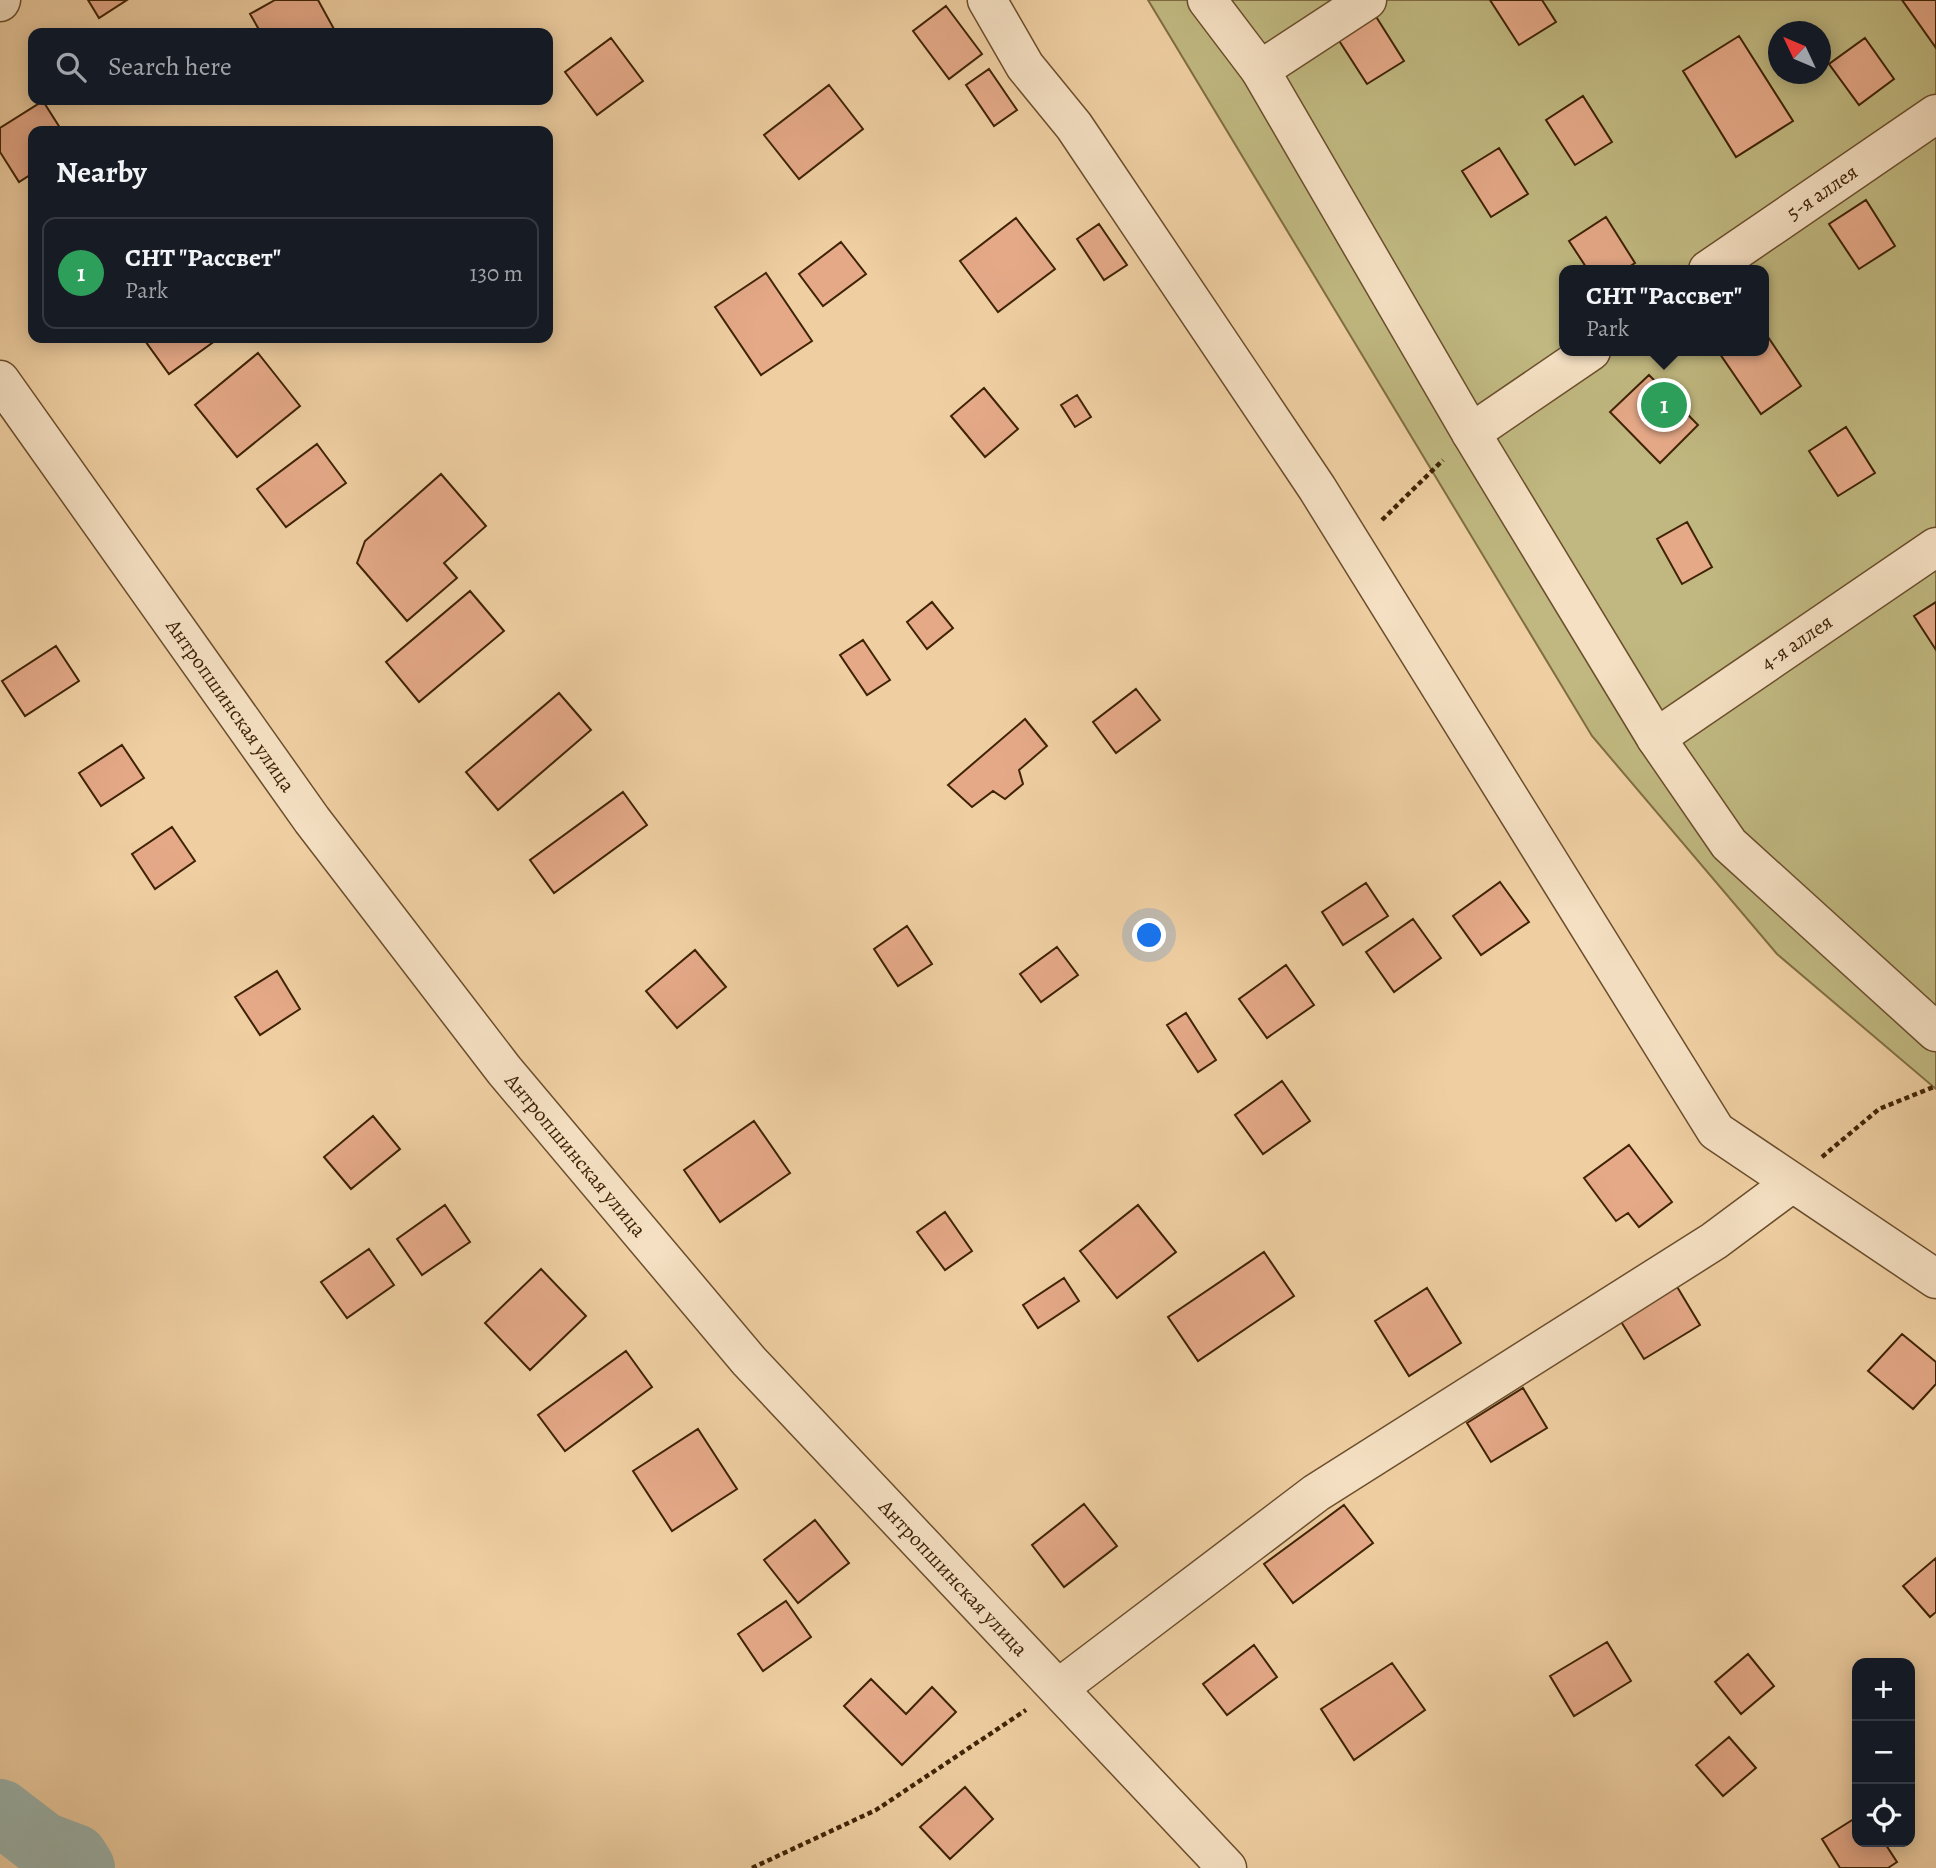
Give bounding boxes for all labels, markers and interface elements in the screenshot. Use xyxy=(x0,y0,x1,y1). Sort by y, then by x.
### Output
north arrow xyxy=(1768,21,1831,84)
search box xyxy=(28,28,553,105)
icon: search xyxy=(52,48,90,86)
text: Search here xyxy=(108,49,232,84)
text: Nearby xyxy=(56,152,147,192)
street label: 5-я аллея xyxy=(1781,158,1863,226)
text: СНТ "Рассвет" xyxy=(125,240,281,275)
text: 1 xyxy=(77,258,85,289)
text: 130 m xyxy=(470,258,523,289)
popup xyxy=(1559,265,1769,356)
text: Park xyxy=(125,275,168,306)
text: СНТ "Рассвет" xyxy=(1586,278,1742,313)
text: Park xyxy=(1586,313,1629,344)
pin: 1 xyxy=(1641,379,1687,431)
street label: 4-я аллея xyxy=(1755,608,1838,677)
street label: Антропшинская улица xyxy=(159,613,302,798)
your location xyxy=(1132,918,1166,952)
street label: Антропшинская улица xyxy=(498,1067,653,1243)
street label: Антропшинская улица xyxy=(872,1493,1034,1663)
map controls xyxy=(1852,1658,1915,1847)
button: + xyxy=(1852,1658,1915,1721)
button: − xyxy=(1852,1721,1915,1784)
button: locate xyxy=(1852,1784,1915,1847)

